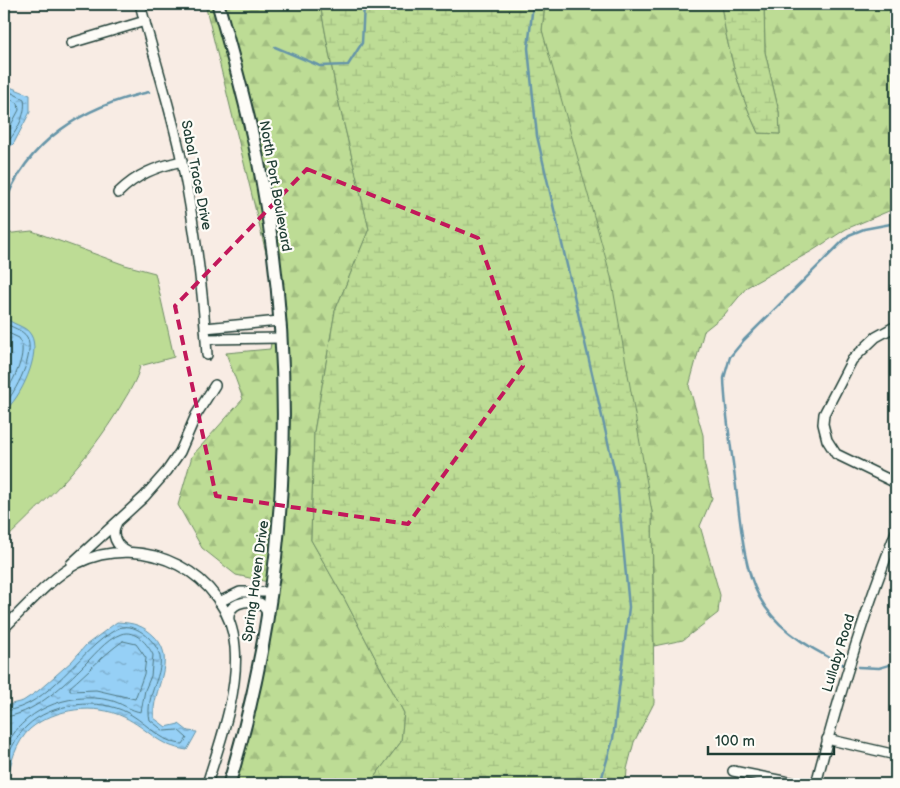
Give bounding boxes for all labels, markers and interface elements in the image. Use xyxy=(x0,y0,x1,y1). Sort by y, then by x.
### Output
street label: Sabal Trace Drive xyxy=(178,119,215,231)
street label: North Port Boulevard xyxy=(256,119,295,253)
street label: Spring Haven Drive xyxy=(239,519,272,643)
street label: Lullaby Road xyxy=(819,612,858,694)
scale bar xyxy=(708,723,834,755)
text: 100 m xyxy=(715,732,755,751)

